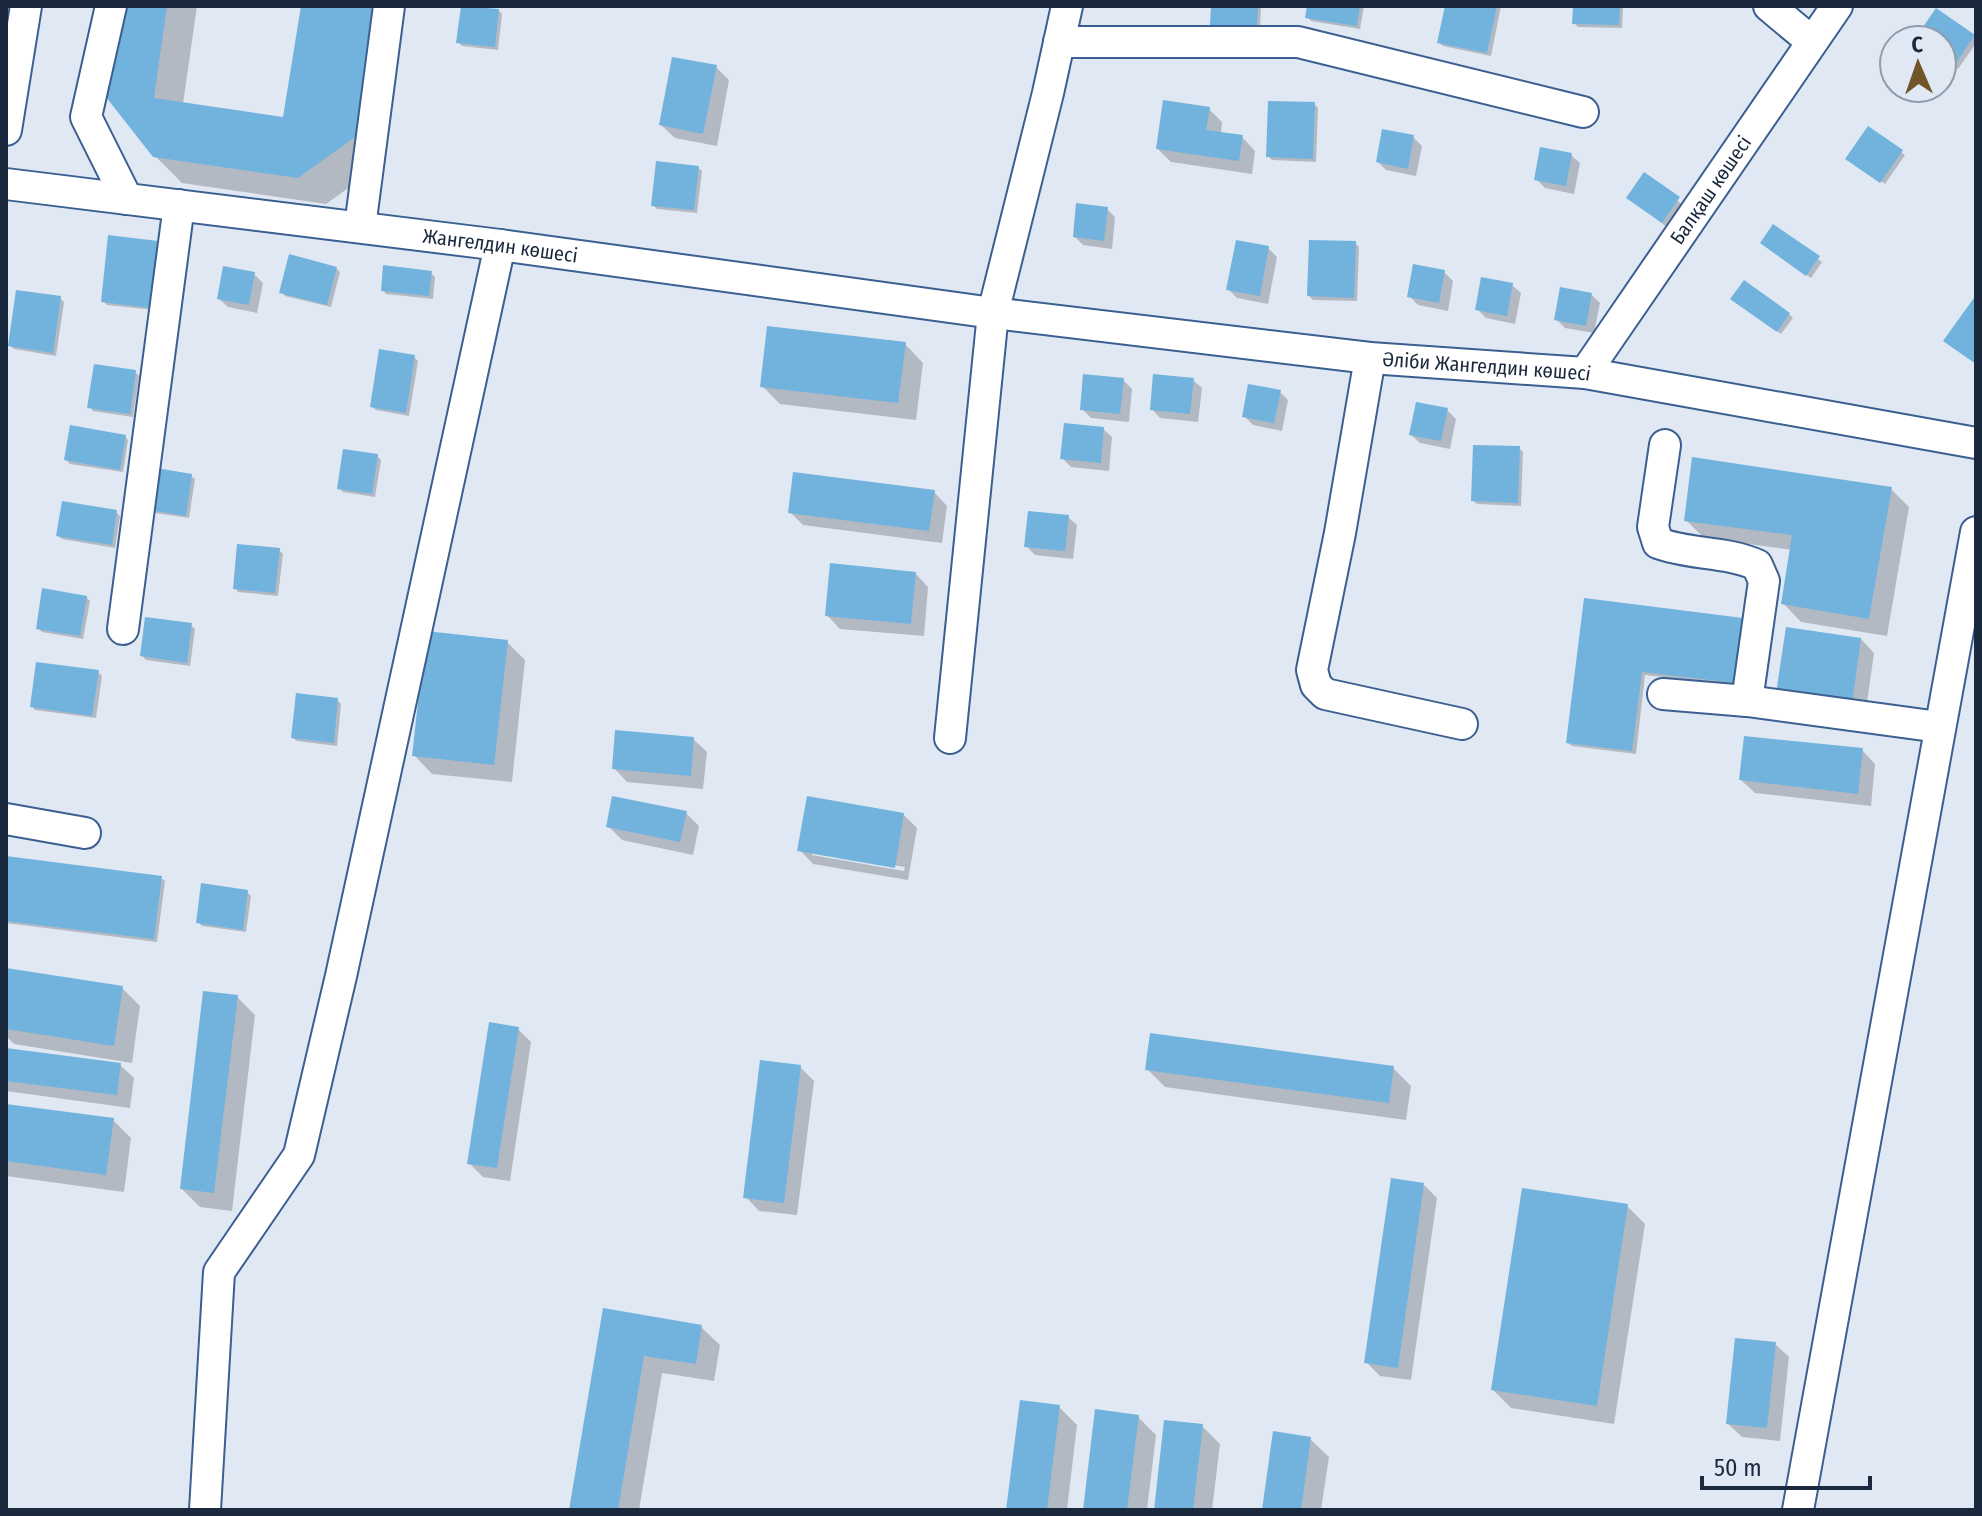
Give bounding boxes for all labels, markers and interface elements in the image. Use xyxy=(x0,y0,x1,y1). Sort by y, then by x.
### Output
north arrow xyxy=(1878,24,1958,104)
text: С xyxy=(1911,31,1924,58)
street label: Балқаш көшесі xyxy=(1665,131,1756,249)
street label: Жангелдин көшесі xyxy=(421,224,579,268)
street label: Әліби Жангелдин көшесі xyxy=(1382,347,1593,386)
scale bar xyxy=(1702,1440,1870,1490)
text: 50 m xyxy=(1714,1454,1762,1482)

